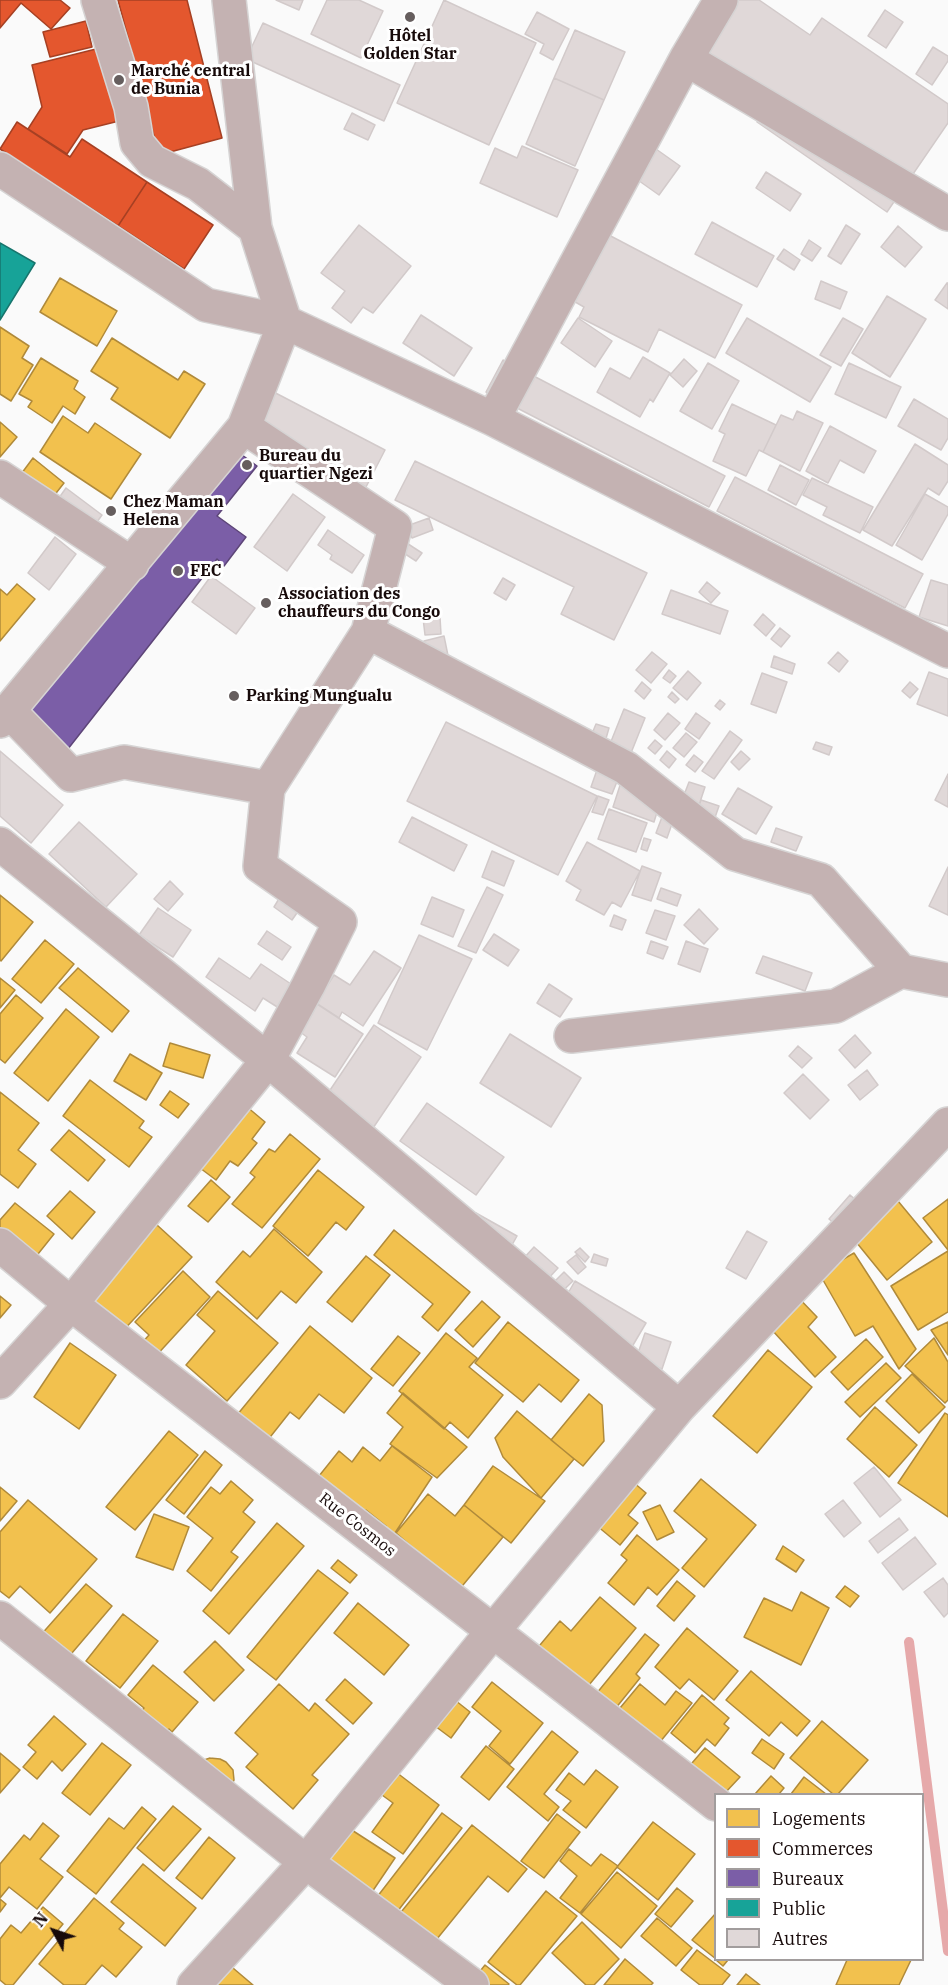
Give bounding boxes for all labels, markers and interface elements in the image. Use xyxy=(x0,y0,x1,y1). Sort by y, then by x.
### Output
marker: Hôtel Golden Star xyxy=(403,10,417,24)
place label: Hôtel Golden Star xyxy=(363,26,457,64)
place label: Marché central de Bunia xyxy=(131,61,250,99)
marker: Marché central de Bunia xyxy=(112,73,126,87)
place label: Bureau du quartier Ngezi xyxy=(259,446,373,484)
marker: Bureau du quartier Ngezi xyxy=(240,458,254,472)
place label: Chez Maman Helena xyxy=(123,492,224,530)
marker: Chez Maman Helena xyxy=(104,504,118,518)
place label: FEC xyxy=(190,561,221,581)
marker: FEC xyxy=(171,564,185,578)
place label: Association des chauffeurs du Congo xyxy=(278,584,440,622)
marker: Association des chauffeurs du Congo xyxy=(259,596,273,610)
place label: Parking Mungualu xyxy=(246,686,392,706)
marker: Parking Mungualu xyxy=(227,689,241,703)
street label: Rue Cosmos xyxy=(315,1489,399,1561)
legend xyxy=(714,1793,924,1961)
text: Logements xyxy=(772,1807,866,1830)
text: Commerces xyxy=(772,1837,873,1860)
text: Bureaux xyxy=(772,1867,844,1890)
text: Public xyxy=(772,1897,826,1920)
north arrow xyxy=(24,1901,84,1961)
text: N xyxy=(28,1908,52,1931)
text: Autres xyxy=(772,1927,828,1950)

